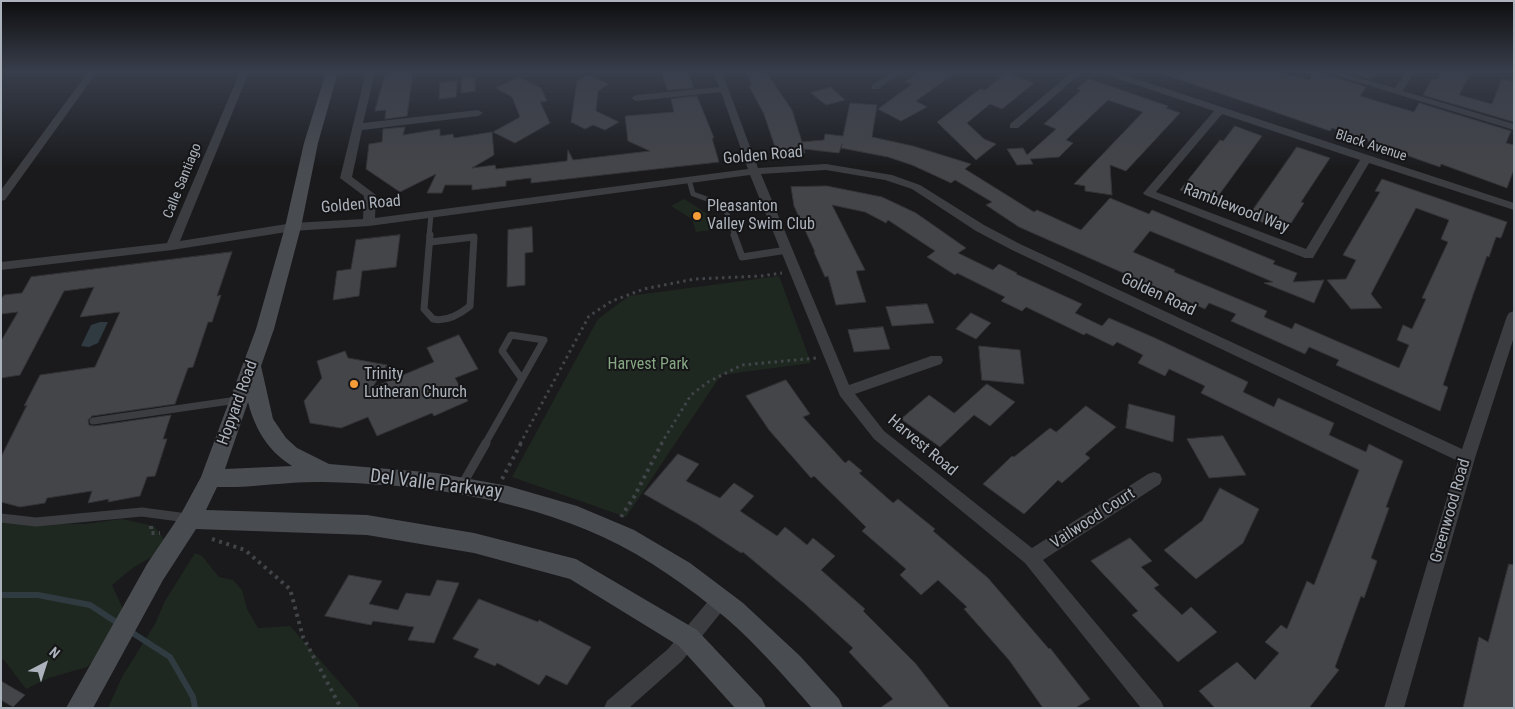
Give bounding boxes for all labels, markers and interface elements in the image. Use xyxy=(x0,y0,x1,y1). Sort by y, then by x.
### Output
street label: Black Avenue xyxy=(1333,127,1409,165)
street label: Calle Santiago xyxy=(160,141,206,221)
street label: Golden Road xyxy=(722,143,804,169)
street label: Ramblewood Way xyxy=(1181,180,1291,238)
street label: Golden Road xyxy=(320,192,402,218)
place label: Pleasanton Valley Swim Club xyxy=(707,197,815,235)
marker: Pleasanton Valley Swim Club xyxy=(691,210,703,222)
street label: Golden Road xyxy=(1118,269,1198,321)
park label: Harvest Park xyxy=(607,355,689,375)
street label: Hopyard Road xyxy=(214,358,262,448)
place label: Trinity Lutheran Church xyxy=(364,365,467,403)
marker: Trinity Lutheran Church xyxy=(348,378,360,390)
street label: Harvest Road xyxy=(883,411,961,481)
street label: Greenwood Road xyxy=(1427,457,1475,565)
street label: Del Valle Parkway xyxy=(369,466,503,504)
street label: Vailwood Court xyxy=(1047,485,1139,553)
north arrow xyxy=(20,639,70,689)
text: N xyxy=(46,644,63,661)

